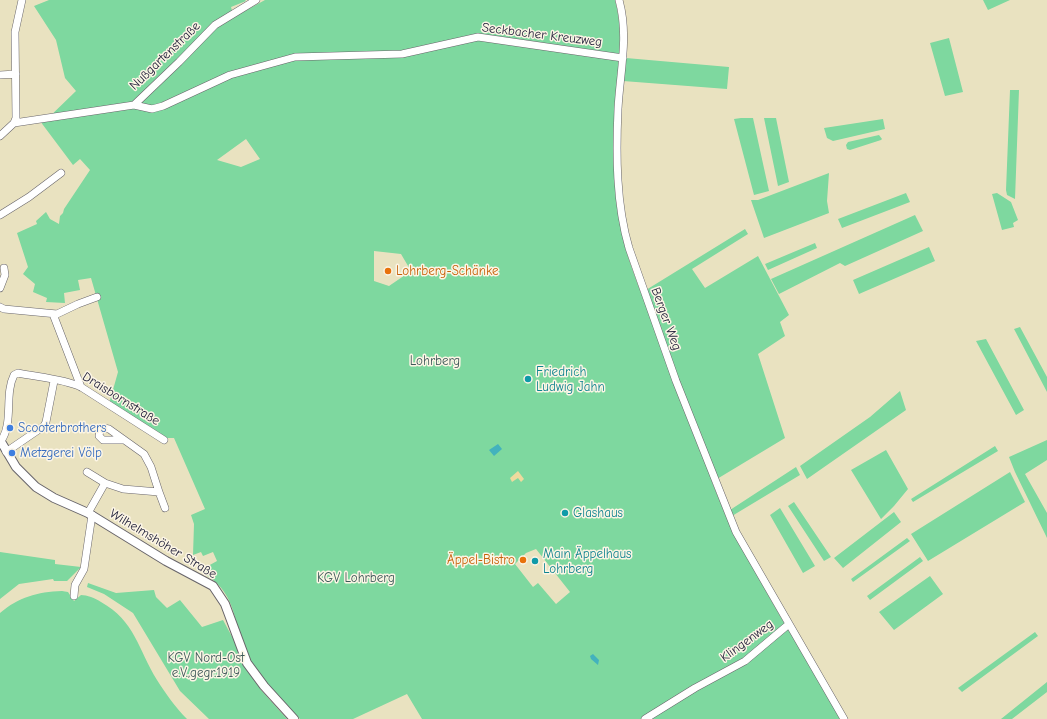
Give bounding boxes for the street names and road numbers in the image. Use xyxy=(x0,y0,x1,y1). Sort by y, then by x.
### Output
street label: Nußgartenstraße xyxy=(127,18,203,94)
street label: Seckbacher Kreuzweg xyxy=(481,20,603,50)
street label: Berger Weg xyxy=(647,285,685,353)
street label: Draisbornstraße xyxy=(79,369,163,429)
street label: Wilhelmshöher Straße xyxy=(107,506,219,582)
street label: Klingenweg xyxy=(717,617,777,665)

